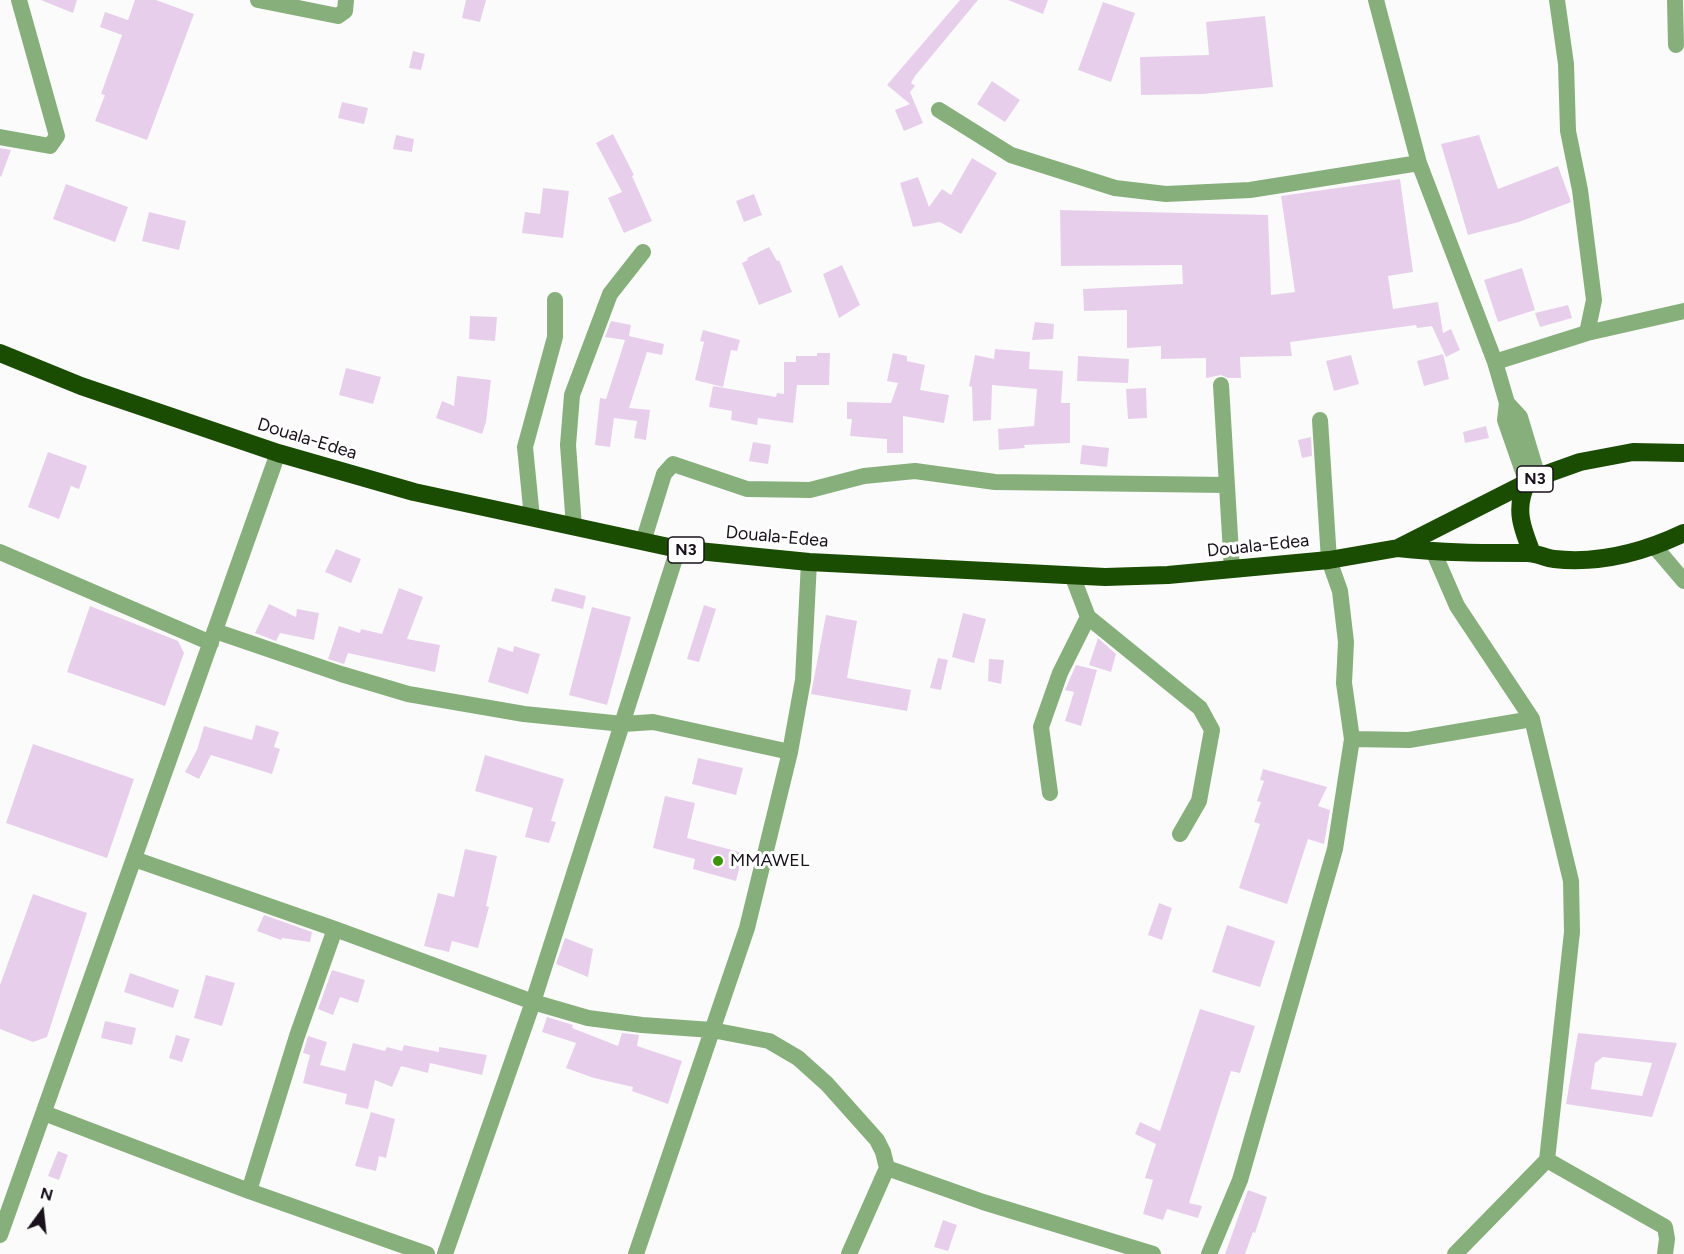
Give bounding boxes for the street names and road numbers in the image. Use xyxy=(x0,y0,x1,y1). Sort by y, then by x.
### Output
street label: Douala-Edea xyxy=(255,414,359,464)
road number: N3 xyxy=(1517,466,1553,492)
street label: Douala-Edea xyxy=(725,522,829,552)
street label: Douala-Edea xyxy=(1206,530,1310,562)
road number: N3 xyxy=(668,537,704,563)

